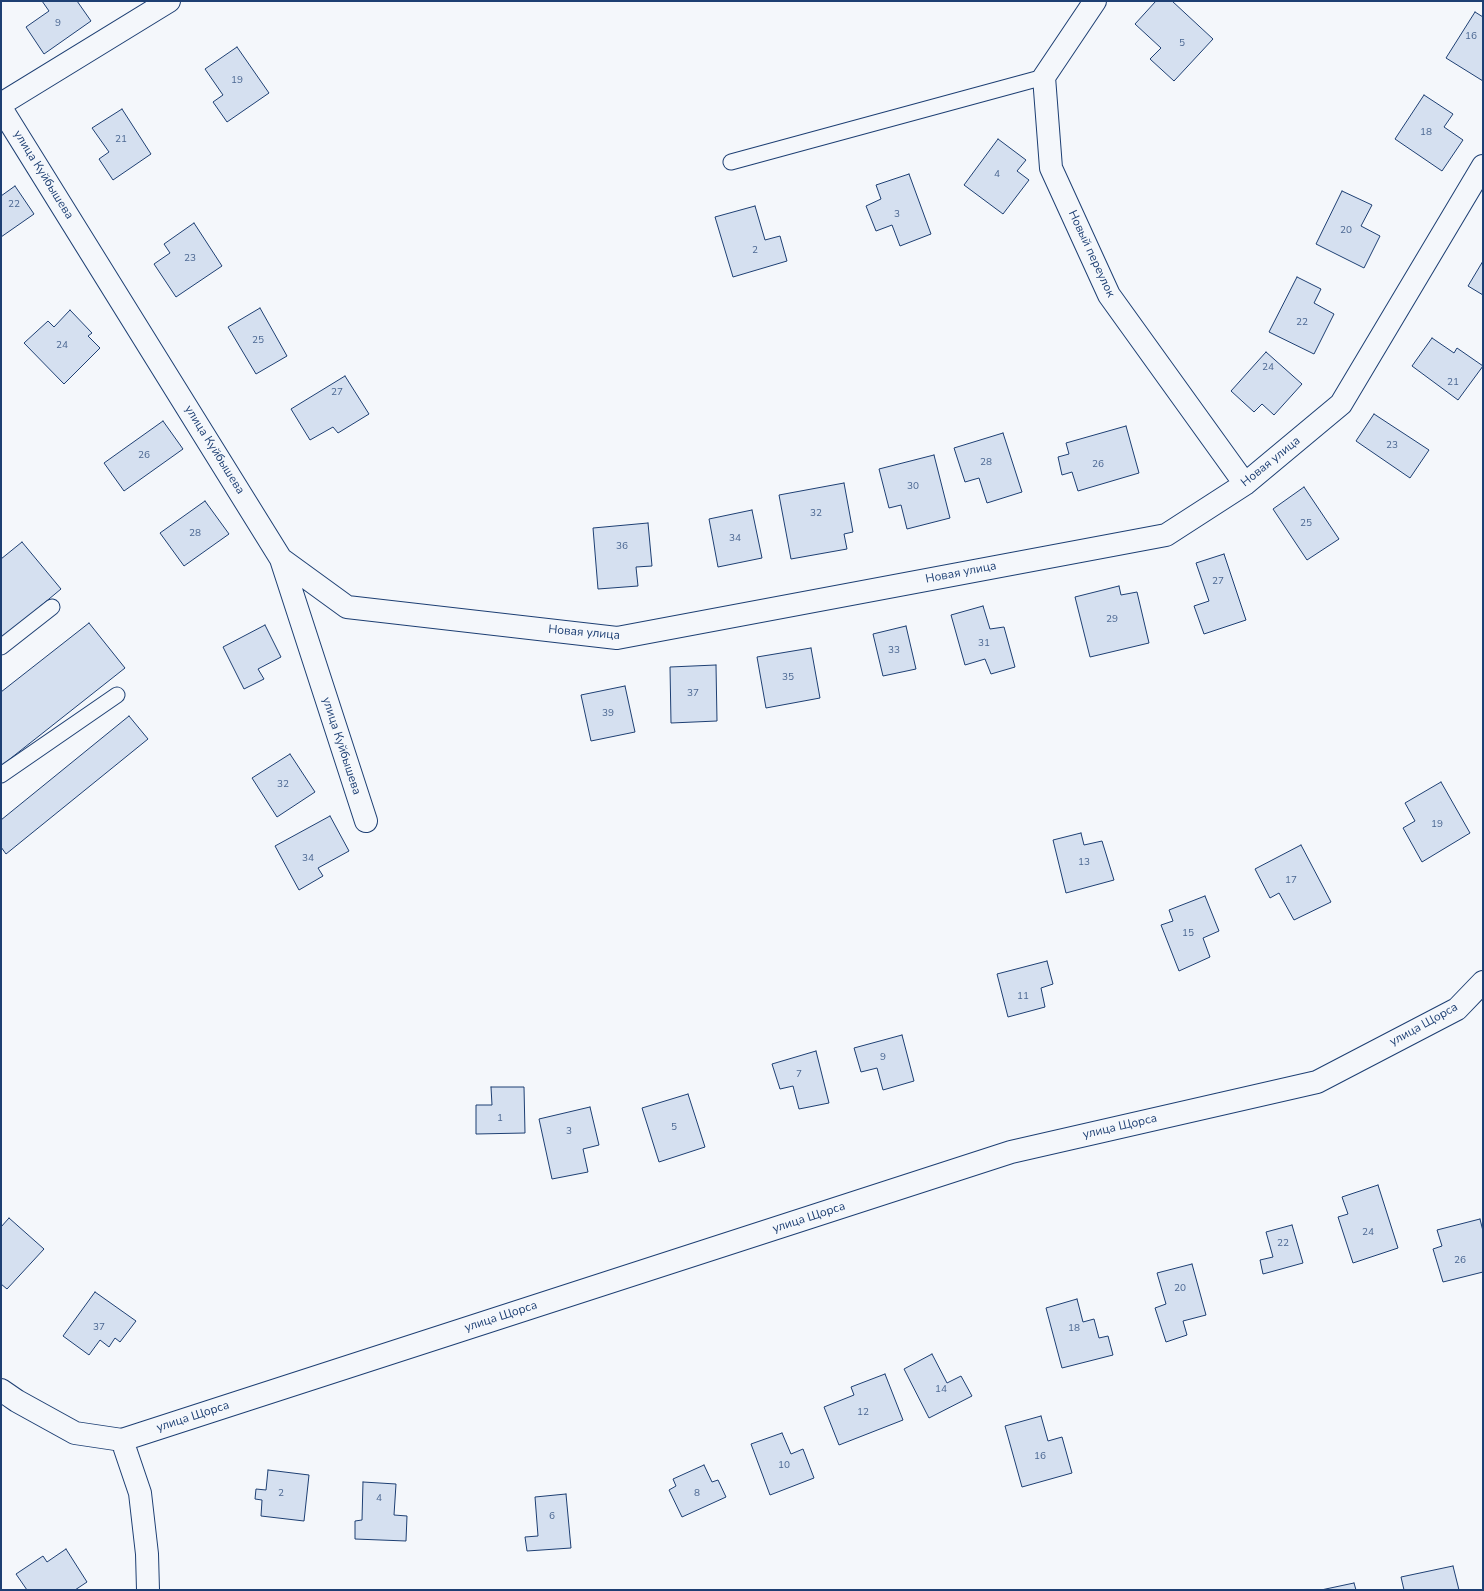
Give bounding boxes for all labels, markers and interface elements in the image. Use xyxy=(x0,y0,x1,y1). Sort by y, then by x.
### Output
house number: 9 xyxy=(55,18,61,30)
house number: 16 xyxy=(1465,31,1477,43)
house number: 5 xyxy=(1179,38,1185,50)
house number: 19 xyxy=(231,75,243,87)
house number: 18 xyxy=(1420,127,1432,139)
street label: улица Куйбышева xyxy=(10,128,76,222)
house number: 21 xyxy=(115,134,127,146)
house number: 4 xyxy=(994,169,1000,181)
house number: 22 xyxy=(8,199,20,211)
street label: Новый переулок xyxy=(1065,208,1117,300)
house number: 3 xyxy=(894,209,900,221)
house number: 20 xyxy=(1340,225,1352,237)
house number: 2 xyxy=(752,245,758,257)
house number: 23 xyxy=(184,253,196,265)
house number: 22 xyxy=(1296,317,1308,329)
house number: 25 xyxy=(252,335,264,347)
house number: 24 xyxy=(56,340,68,352)
house number: 24 xyxy=(1262,362,1274,374)
house number: 21 xyxy=(1447,377,1459,389)
house number: 27 xyxy=(331,387,343,399)
street label: улица Куйбышева xyxy=(181,403,247,497)
street label: Новая улица xyxy=(1239,434,1303,490)
house number: 23 xyxy=(1386,440,1398,452)
house number: 26 xyxy=(138,450,150,462)
house number: 28 xyxy=(980,457,992,469)
house number: 26 xyxy=(1092,459,1104,471)
house number: 30 xyxy=(907,481,919,493)
house number: 32 xyxy=(810,508,822,520)
house number: 25 xyxy=(1300,518,1312,530)
house number: 28 xyxy=(189,528,201,540)
house number: 34 xyxy=(729,533,741,545)
house number: 36 xyxy=(616,541,628,553)
street label: Новая улица xyxy=(924,559,998,587)
house number: 27 xyxy=(1212,576,1224,588)
house number: 29 xyxy=(1106,614,1118,626)
street label: Новая улица xyxy=(548,623,620,643)
house number: 31 xyxy=(978,638,990,650)
house number: 33 xyxy=(888,645,900,657)
house number: 35 xyxy=(782,672,794,684)
house number: 37 xyxy=(687,688,699,700)
street label: улица Куйбышева xyxy=(318,695,364,797)
house number: 39 xyxy=(602,708,614,720)
house number: 32 xyxy=(277,779,289,791)
house number: 19 xyxy=(1431,819,1443,831)
house number: 34 xyxy=(302,853,314,865)
house number: 13 xyxy=(1078,857,1090,869)
house number: 17 xyxy=(1285,875,1297,887)
house number: 15 xyxy=(1182,928,1194,940)
house number: 11 xyxy=(1017,991,1029,1003)
street label: улица Щорса xyxy=(1387,1000,1461,1050)
house number: 9 xyxy=(880,1052,886,1064)
house number: 7 xyxy=(796,1069,802,1081)
street label: улица Щорса xyxy=(1082,1111,1158,1143)
house number: 1 xyxy=(497,1113,503,1125)
house number: 5 xyxy=(671,1122,677,1134)
house number: 3 xyxy=(566,1126,572,1138)
street label: улица Щорса xyxy=(771,1199,847,1237)
house number: 24 xyxy=(1362,1227,1374,1239)
house number: 22 xyxy=(1277,1238,1289,1250)
house number: 26 xyxy=(1454,1255,1466,1267)
house number: 20 xyxy=(1174,1283,1186,1295)
street label: улица Щорса xyxy=(463,1298,539,1336)
house number: 37 xyxy=(93,1322,105,1334)
house number: 18 xyxy=(1068,1323,1080,1335)
house number: 14 xyxy=(935,1384,947,1396)
street label: улица Щорса xyxy=(155,1398,231,1436)
house number: 12 xyxy=(857,1407,869,1419)
house number: 16 xyxy=(1034,1451,1046,1463)
house number: 10 xyxy=(778,1460,790,1472)
house number: 2 xyxy=(278,1488,284,1500)
house number: 8 xyxy=(694,1488,700,1500)
house number: 4 xyxy=(376,1493,382,1505)
house number: 6 xyxy=(549,1511,555,1523)

